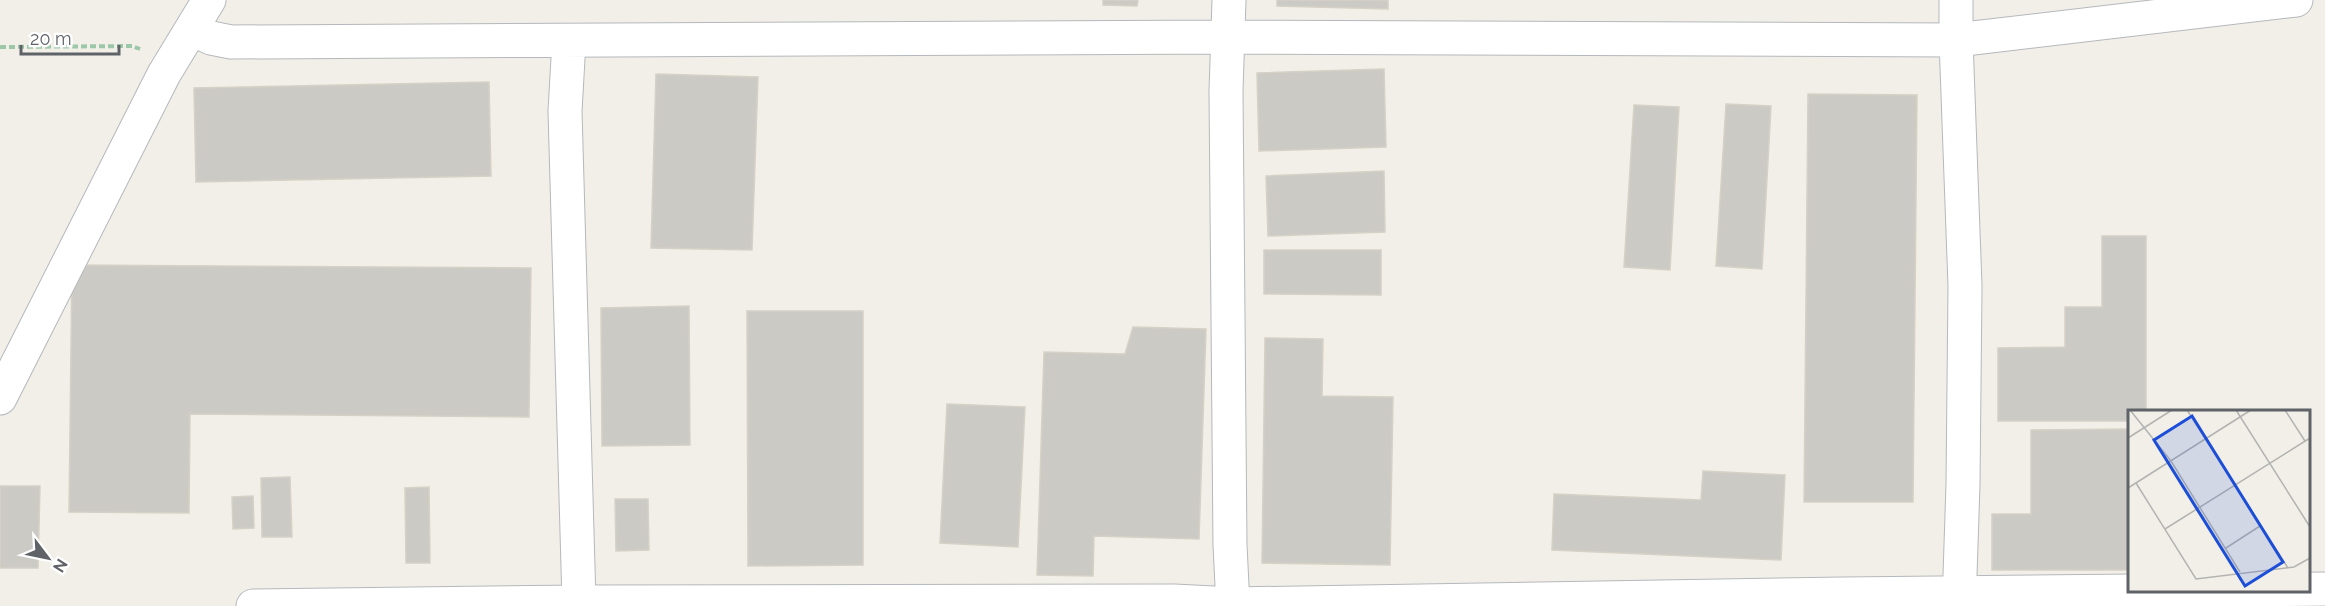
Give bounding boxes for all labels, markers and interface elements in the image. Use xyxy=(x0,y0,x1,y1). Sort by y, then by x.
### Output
scale bar xyxy=(21,18,118,56)
text: 20 m xyxy=(30,28,72,49)
inset map xyxy=(2128,410,2310,591)
north arrow xyxy=(18,528,78,588)
text: N xyxy=(49,555,72,576)

